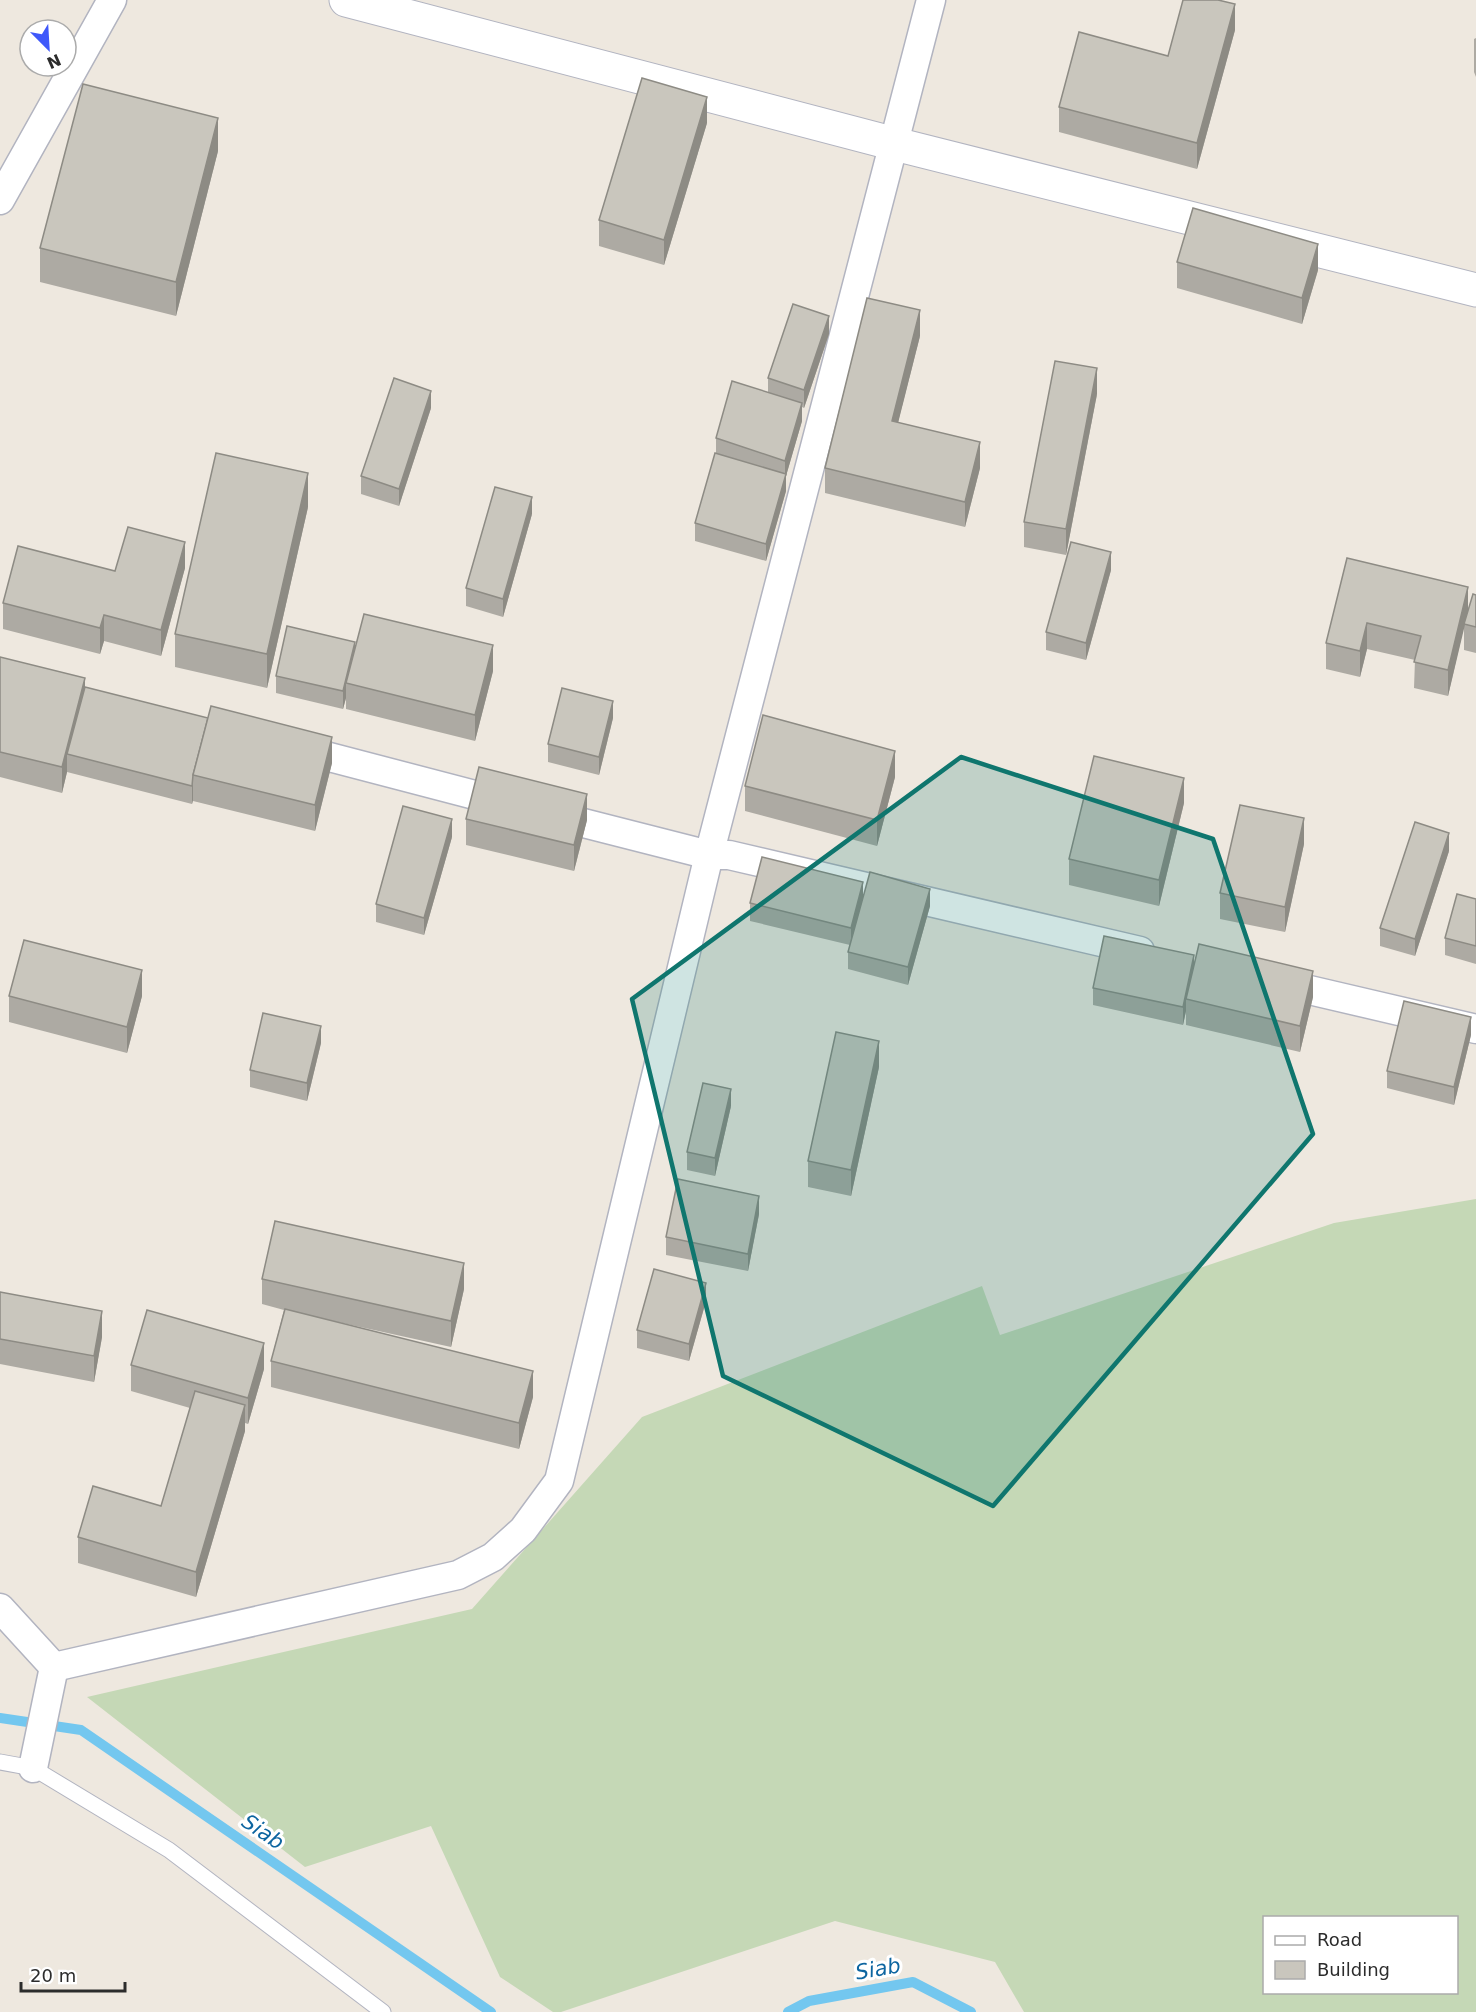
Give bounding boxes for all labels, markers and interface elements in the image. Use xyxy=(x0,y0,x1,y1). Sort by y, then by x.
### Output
north arrow xyxy=(18,18,78,78)
text: N xyxy=(44,50,64,73)
water label: Siab xyxy=(237,1809,289,1855)
legend xyxy=(1263,1916,1458,1994)
text: Road xyxy=(1317,1929,1362,1950)
water label: Siab xyxy=(854,1953,902,1985)
scale bar xyxy=(21,1955,124,1993)
text: Building xyxy=(1317,1959,1390,1980)
text: 20 m xyxy=(30,1965,76,1986)

